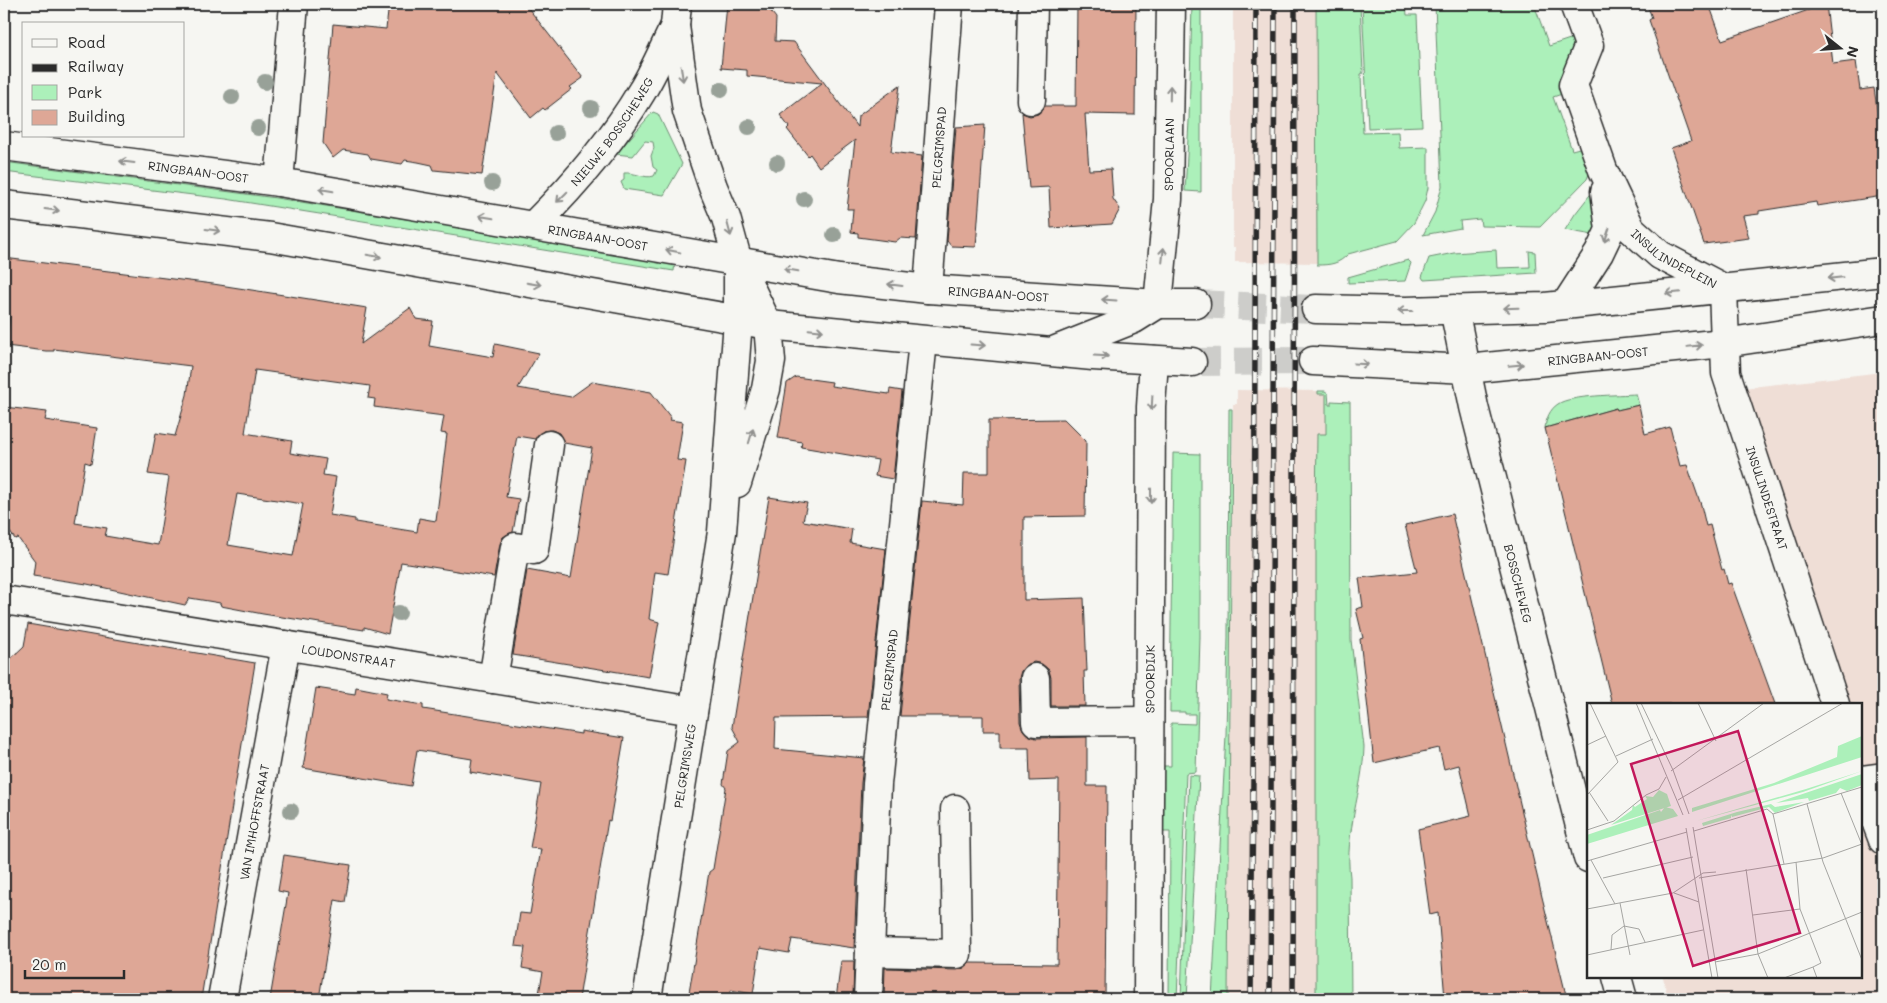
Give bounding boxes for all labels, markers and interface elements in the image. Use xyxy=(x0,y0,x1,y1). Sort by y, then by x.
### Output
legend xyxy=(22,22,185,138)
north arrow xyxy=(1814,22,1864,72)
text: Road xyxy=(68,32,105,52)
text: N xyxy=(1842,44,1864,60)
text: Railway xyxy=(68,56,124,76)
one-way arrow xyxy=(677,66,687,82)
street label: NIEUWE BOSSCHEWEG xyxy=(567,74,657,189)
text: Park xyxy=(68,82,102,102)
one-way arrow xyxy=(1165,85,1174,101)
text: Building xyxy=(68,106,125,126)
street label: PELGRIMSPAD xyxy=(927,106,949,189)
street label: SPOORLAAN xyxy=(1160,118,1177,191)
one-way arrow xyxy=(119,157,135,167)
street label: RINGBAAN-OOST xyxy=(147,157,250,186)
one-way arrow xyxy=(318,184,334,194)
one-way arrow xyxy=(556,191,568,203)
one-way arrow xyxy=(44,206,60,216)
one-way arrow xyxy=(478,211,494,221)
one-way arrow xyxy=(725,220,734,236)
street label: RINGBAAN-OOST xyxy=(547,221,649,254)
one-way arrow xyxy=(205,225,221,235)
street label: INSULINDEPLEIN xyxy=(1628,225,1720,292)
one-way arrow xyxy=(1601,227,1611,243)
one-way arrow xyxy=(665,245,681,255)
one-way arrow xyxy=(1158,247,1167,263)
one-way arrow xyxy=(366,251,382,261)
one-way arrow xyxy=(783,265,799,275)
one-way arrow xyxy=(1827,273,1843,283)
one-way arrow xyxy=(526,279,542,289)
one-way arrow xyxy=(887,280,903,290)
street label: RINGBAAN-OOST xyxy=(948,282,1050,305)
one-way arrow xyxy=(1665,288,1681,298)
one-way arrow xyxy=(1101,296,1117,305)
one-way arrow xyxy=(1504,303,1520,312)
one-way arrow xyxy=(1398,306,1414,316)
one-way arrow xyxy=(808,325,824,335)
one-way arrow xyxy=(970,340,986,350)
one-way arrow xyxy=(1686,341,1702,351)
street label: RINGBAAN-OOST xyxy=(1547,343,1650,369)
one-way arrow xyxy=(1092,352,1108,361)
one-way arrow xyxy=(1353,359,1369,368)
one-way arrow xyxy=(1507,360,1523,370)
one-way arrow xyxy=(1147,395,1156,411)
one-way arrow xyxy=(747,428,757,444)
street label: INSULINDESTRAAT xyxy=(1743,444,1792,553)
one-way arrow xyxy=(1146,487,1156,503)
street label: BOSSCHEWEG xyxy=(1501,542,1536,625)
street label: PELGRIMSPAD xyxy=(877,628,901,711)
street label: LOUDONSTRAAT xyxy=(300,640,397,671)
street label: SPOORDIJK xyxy=(1141,644,1158,713)
inset map xyxy=(1587,703,1862,978)
street label: PELGRIMSWEG xyxy=(670,723,699,809)
street label: VAN IMHOFFSTRAAT xyxy=(236,762,272,881)
scale bar xyxy=(25,948,124,980)
text: 20 m xyxy=(32,954,66,974)

